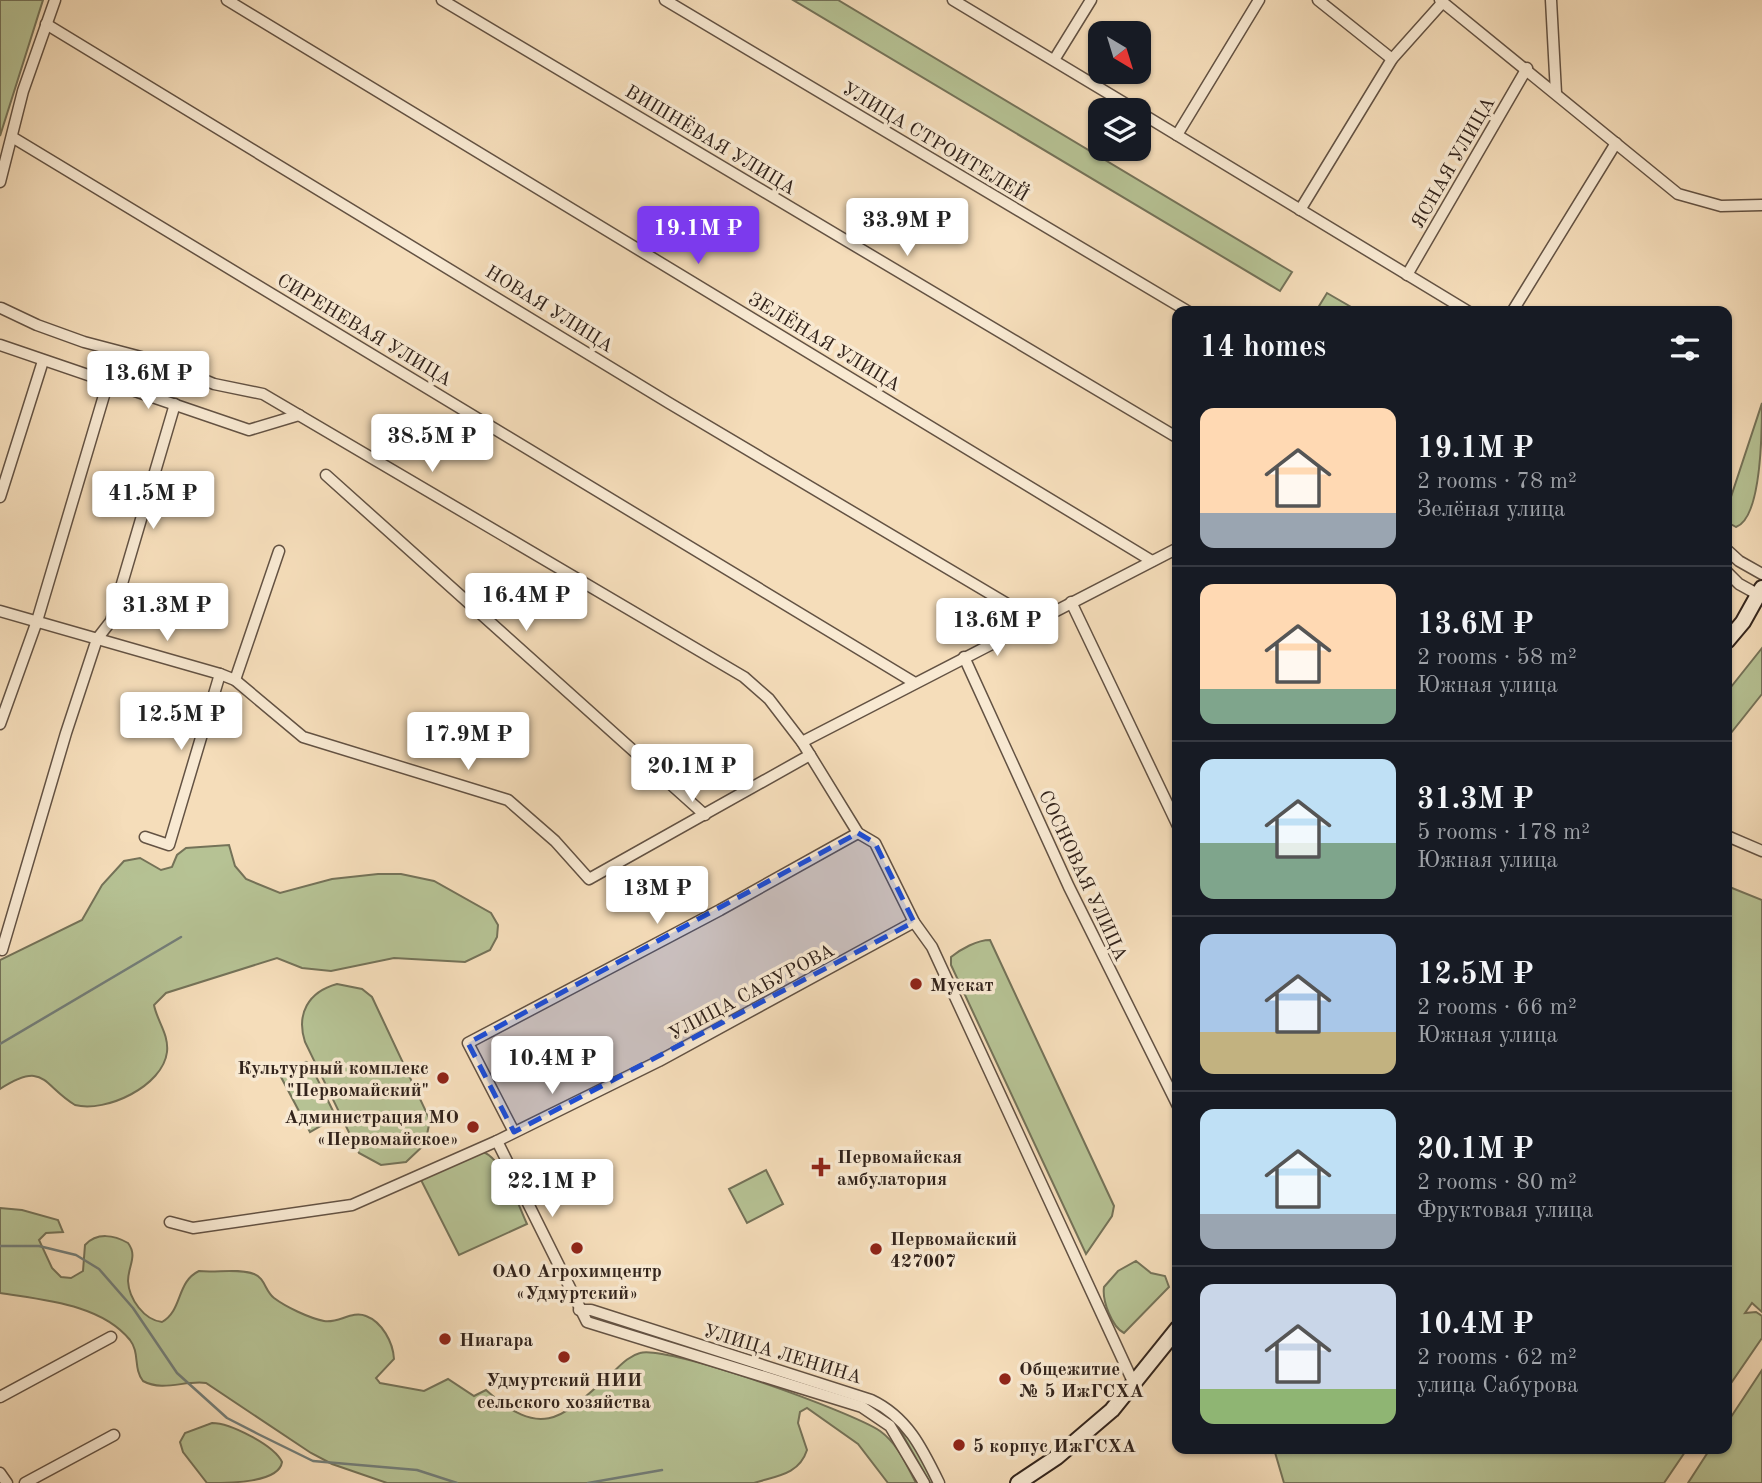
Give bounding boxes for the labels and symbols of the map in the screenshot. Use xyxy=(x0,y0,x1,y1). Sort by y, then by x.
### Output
north arrow xyxy=(1088,21,1152,84)
street label: УЛИЦА СТРОИТЕЛЕЙ xyxy=(838,77,1033,206)
street label: ВИШНЁВАЯ УЛИЦА xyxy=(621,80,800,200)
street label: ЯСНАЯ УЛИЦА xyxy=(1409,94,1500,232)
pin: 33.9M ₽ xyxy=(842,198,972,258)
pin: 19.1M ₽ xyxy=(633,206,763,266)
street label: НОВАЯ УЛИЦА xyxy=(481,263,616,357)
street label: СИРЕНЕВАЯ УЛИЦА xyxy=(273,271,455,391)
street label: ЗЕЛЁНАЯ УЛИЦА xyxy=(744,288,905,396)
pin: 13.6M ₽ xyxy=(83,352,213,411)
pin: 38.5M ₽ xyxy=(367,414,497,474)
pin: 41.5M ₽ xyxy=(88,472,218,531)
pin: 16.4M ₽ xyxy=(461,574,591,633)
pin: 31.3M ₽ xyxy=(102,584,232,643)
pin: 13.6M ₽ xyxy=(932,598,1062,658)
pin: 12.5M ₽ xyxy=(116,692,246,752)
pin: 17.9M ₽ xyxy=(403,712,533,772)
pin: 20.1M ₽ xyxy=(627,744,757,804)
street label: СОСНОВАЯ УЛИЦА xyxy=(1034,788,1130,965)
pin: 13M ₽ xyxy=(608,866,706,926)
street label: УЛИЦА САБУРОВА xyxy=(666,941,838,1045)
marker: Мускат xyxy=(908,976,924,992)
place label: Мускат xyxy=(930,977,994,996)
pin: 10.4M ₽ xyxy=(487,1036,617,1096)
place label: Культурный комплекс "Первомайский" xyxy=(237,1060,429,1101)
marker: Культурный комплекс "Первомайский" xyxy=(435,1070,451,1086)
place label: Администрация МО «Первомайское» xyxy=(284,1109,459,1150)
marker: Администрация МО «Первомайское» xyxy=(465,1119,481,1135)
place label: Первомайская амбулатория xyxy=(837,1149,962,1190)
marker: Первомайская амбулатория xyxy=(811,1157,831,1177)
pin: 22.1M ₽ xyxy=(487,1160,617,1219)
place label: Первомайский 427007 xyxy=(890,1231,1017,1272)
marker: ОАО Агрохимцентр «Удмуртский» xyxy=(569,1240,585,1256)
marker: Первомайский 427007 xyxy=(868,1241,884,1257)
place label: ОАО Агрохимцентр «Удмуртский» xyxy=(492,1263,662,1304)
street label: УЛИЦА ЛЕНИНА xyxy=(701,1322,864,1389)
marker: Ниагара xyxy=(437,1331,453,1347)
place label: Ниагара xyxy=(459,1332,534,1351)
marker: Удмуртский НИИ сельского хозяйства xyxy=(556,1349,572,1365)
place label: Общежитие № 5 ИжГСХА xyxy=(1019,1361,1144,1402)
marker: Общежитие № 5 ИжГСХА xyxy=(997,1371,1013,1387)
place label: Удмуртский НИИ сельского хозяйства xyxy=(477,1372,651,1413)
marker: 5 корпус ИжГСХА xyxy=(951,1437,967,1453)
place label: 5 корпус ИжГСХА xyxy=(973,1438,1136,1457)

